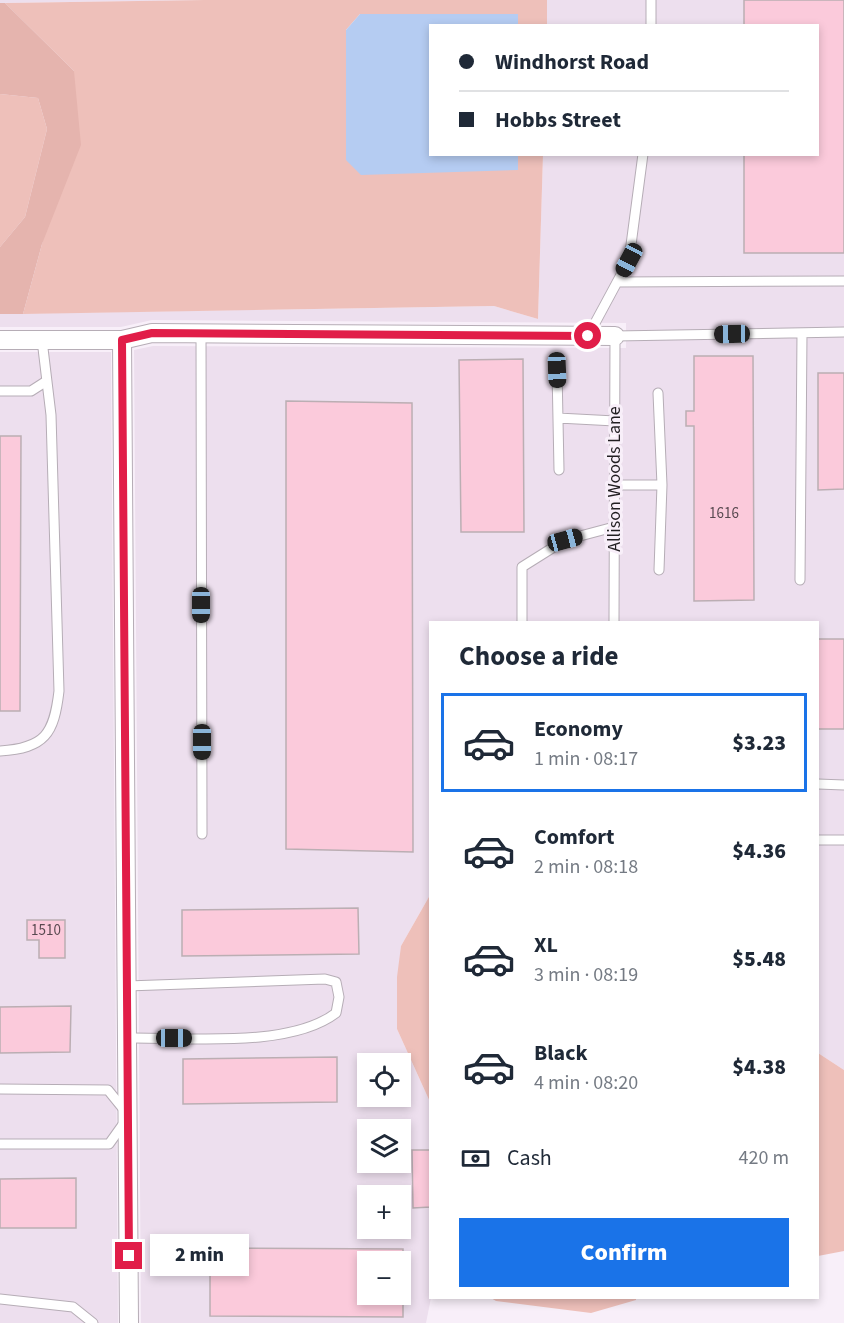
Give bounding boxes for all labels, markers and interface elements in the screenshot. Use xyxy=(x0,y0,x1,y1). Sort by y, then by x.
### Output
text: Windhorst Road xyxy=(495,46,649,78)
text: Hobbs Street xyxy=(495,104,621,136)
car xyxy=(613,240,645,280)
route start xyxy=(574,322,601,349)
car xyxy=(714,325,750,343)
car xyxy=(547,352,567,388)
street label: Allison Woods Lane xyxy=(602,406,627,552)
house number: 1616 xyxy=(709,503,739,524)
car xyxy=(545,527,585,553)
car xyxy=(192,587,210,623)
text: Choose a ride xyxy=(459,637,619,676)
text: Economy xyxy=(534,713,623,745)
icon: car xyxy=(462,716,516,770)
car xyxy=(193,724,211,760)
text: $3.23 xyxy=(732,727,786,759)
text: 1 min · 08:17 xyxy=(534,745,638,773)
text: Comfort xyxy=(534,821,615,853)
icon: car xyxy=(462,824,516,878)
text: $4.36 xyxy=(732,835,786,867)
text: 2 min · 08:18 xyxy=(534,853,638,881)
house number: 1510 xyxy=(31,920,61,941)
text: XL xyxy=(534,929,558,961)
icon: car xyxy=(462,932,516,986)
text: $5.48 xyxy=(732,943,786,975)
text: 3 min · 08:19 xyxy=(534,961,638,989)
car xyxy=(156,1029,192,1047)
text: Black xyxy=(534,1037,588,1069)
icon: car xyxy=(462,1040,516,1094)
text: $4.38 xyxy=(732,1051,786,1083)
map controls xyxy=(357,1053,411,1305)
button: locate xyxy=(357,1053,411,1107)
text: 4 min · 08:20 xyxy=(534,1069,638,1097)
button: layers xyxy=(357,1119,411,1173)
icon: cash xyxy=(459,1142,492,1175)
text: Cash xyxy=(507,1142,552,1174)
text: 420 m xyxy=(739,1144,789,1172)
button: + xyxy=(357,1185,411,1239)
button: Confirm xyxy=(459,1218,789,1287)
callout: 2 min xyxy=(150,1235,249,1277)
text: 2 min xyxy=(175,1241,224,1269)
route end xyxy=(115,1242,142,1269)
button: − xyxy=(357,1251,411,1305)

